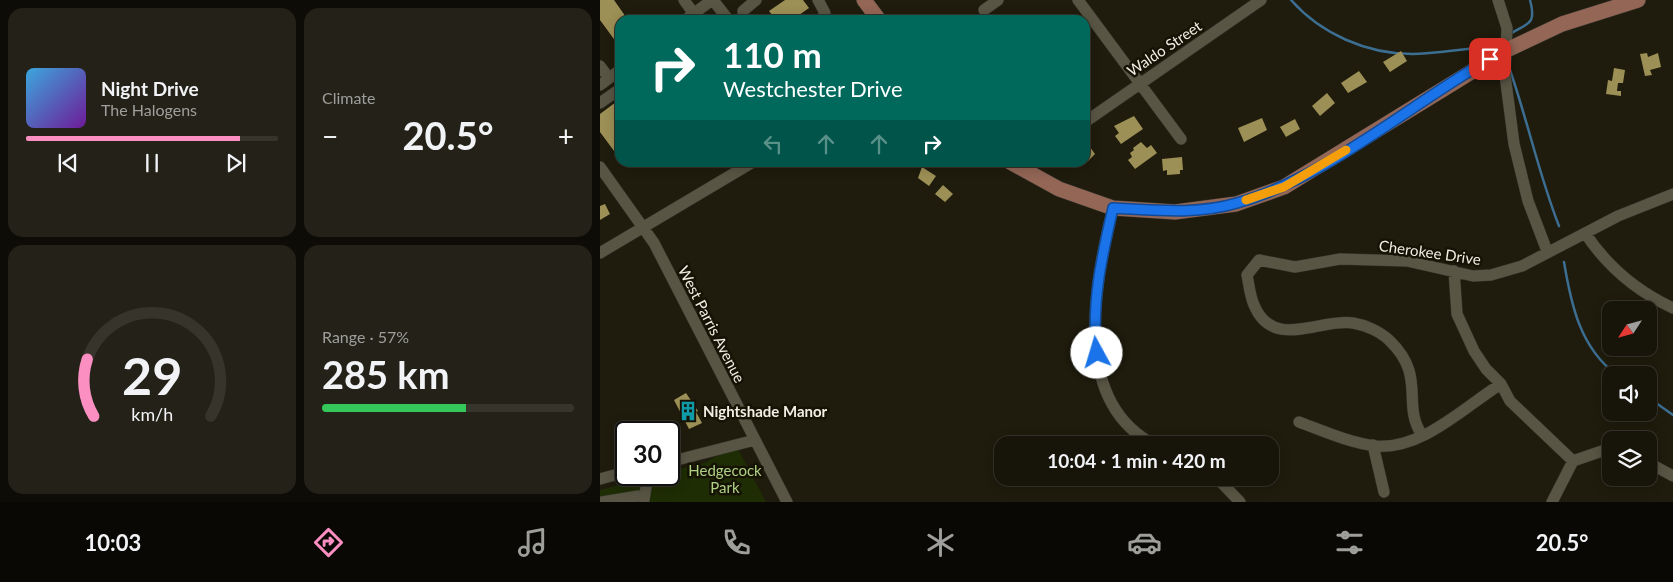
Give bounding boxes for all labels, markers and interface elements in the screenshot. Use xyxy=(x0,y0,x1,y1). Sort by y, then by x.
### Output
street label: Waldo Street xyxy=(1123,16,1205,79)
text: 110 m xyxy=(723,33,822,75)
icon: right xyxy=(640,35,705,100)
pin xyxy=(1469,38,1511,80)
icon: arrive xyxy=(1476,45,1504,73)
text: Westchester Drive xyxy=(723,75,903,102)
text: Night Drive xyxy=(101,77,199,100)
text: Climate xyxy=(322,88,375,107)
text: The Halogens xyxy=(101,100,197,119)
text: 20.5° xyxy=(403,112,493,158)
text: − xyxy=(322,119,338,153)
text: + xyxy=(558,119,574,153)
icon: left xyxy=(759,130,787,158)
icon: ahead xyxy=(812,130,840,158)
icon: ahead xyxy=(865,130,893,158)
icon: right xyxy=(918,130,946,158)
icon: previous xyxy=(54,149,82,177)
icon: pause xyxy=(138,149,166,177)
icon: next xyxy=(222,149,250,177)
street label: Cherokee Drive xyxy=(1378,236,1482,268)
street label: West Parris Avenue xyxy=(675,263,749,385)
north arrow xyxy=(1602,301,1658,356)
map controls xyxy=(1602,301,1657,486)
position arrow xyxy=(1070,326,1122,378)
text: Range · 57% xyxy=(322,327,409,346)
text: 29 xyxy=(122,344,182,406)
text: 285 km xyxy=(322,351,450,397)
button: sound xyxy=(1602,366,1657,421)
building icon: Nightshade Manor xyxy=(677,400,699,422)
place label: Nightshade Manor xyxy=(703,402,828,420)
text: km/h xyxy=(131,403,173,425)
speed limit sign: 30 xyxy=(615,421,680,486)
button: layers xyxy=(1602,431,1657,486)
text: 10:04 · 1 min · 420 m xyxy=(1047,449,1226,472)
park label: Hedgecock Park xyxy=(688,461,762,496)
icon: directions xyxy=(311,525,346,560)
icon: music xyxy=(515,525,550,560)
icon: phone xyxy=(719,525,754,560)
icon: climate xyxy=(923,525,958,560)
icon: car xyxy=(1127,525,1162,560)
icon: filters xyxy=(1332,525,1367,560)
text: 10:03 xyxy=(85,529,141,556)
text: 20.5° xyxy=(1536,529,1588,556)

